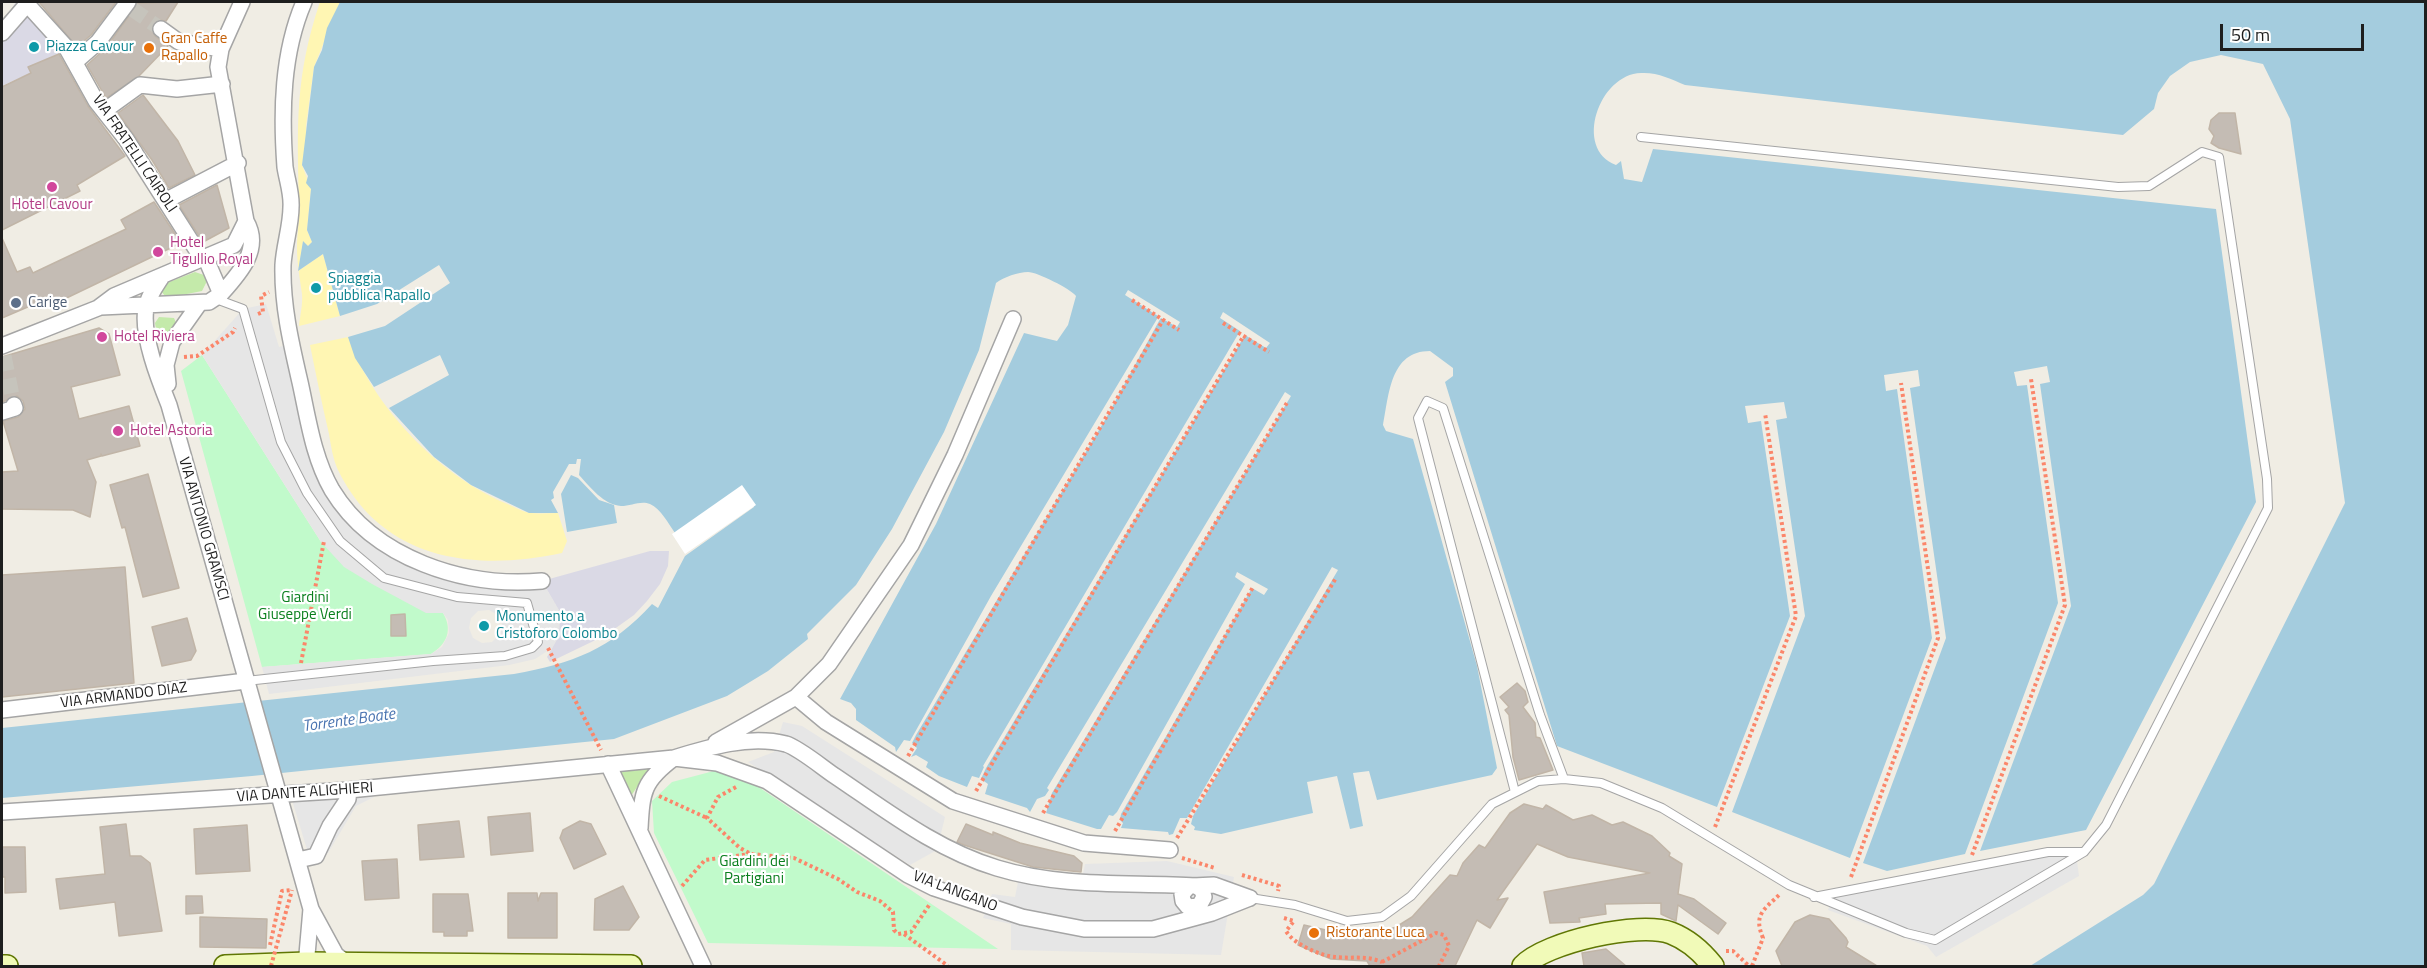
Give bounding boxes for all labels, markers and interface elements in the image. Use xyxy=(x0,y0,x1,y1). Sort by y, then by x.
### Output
scale bar xyxy=(2223,12,2367,50)
text: 50 m xyxy=(2231,21,2270,48)
place label: Gran Caffe Rapallo xyxy=(161,30,227,65)
place label: Piazza Cavour xyxy=(46,38,134,56)
marker: Piazza Cavour xyxy=(27,40,41,54)
marker: Gran Caffe Rapallo xyxy=(142,41,156,55)
street label: VIA FRATELLI CAIROLI xyxy=(88,92,180,216)
marker: Hotel Cavour xyxy=(45,180,59,194)
place label: Hotel Cavour xyxy=(11,196,93,214)
place label: Hotel Tigullio Royal xyxy=(170,234,253,269)
marker: Hotel Tigullio Royal xyxy=(151,245,165,259)
place label: Spiaggia pubblica Rapallo xyxy=(328,270,431,305)
marker: Spiaggia pubblica Rapallo xyxy=(309,281,323,295)
place label: Carige xyxy=(28,294,67,312)
marker: Carige xyxy=(9,296,23,310)
place label: Hotel Riviera xyxy=(114,328,195,346)
marker: Hotel Riviera xyxy=(95,330,109,344)
place label: Hotel Astoria xyxy=(130,422,213,440)
marker: Hotel Astoria xyxy=(111,424,125,438)
street label: VIA ANTONIO GRAMSCI xyxy=(174,455,232,603)
park label: Giardini Giuseppe Verdi xyxy=(258,589,352,624)
place label: Monumento a Cristoforo Colombo xyxy=(496,608,617,643)
marker: Monumento a Cristoforo Colombo xyxy=(477,619,491,633)
street label: VIA ARMANDO DIAZ xyxy=(60,679,188,713)
water label: Torrente Boate xyxy=(302,705,396,737)
street label: VIA DANTE ALIGHIERI xyxy=(236,779,374,807)
park label: Giardini dei Partigiani xyxy=(719,853,789,888)
street label: VIA LANGANO xyxy=(910,868,1000,916)
place label: Ristorante Luca xyxy=(1326,924,1425,942)
marker: Ristorante Luca xyxy=(1307,926,1321,940)

